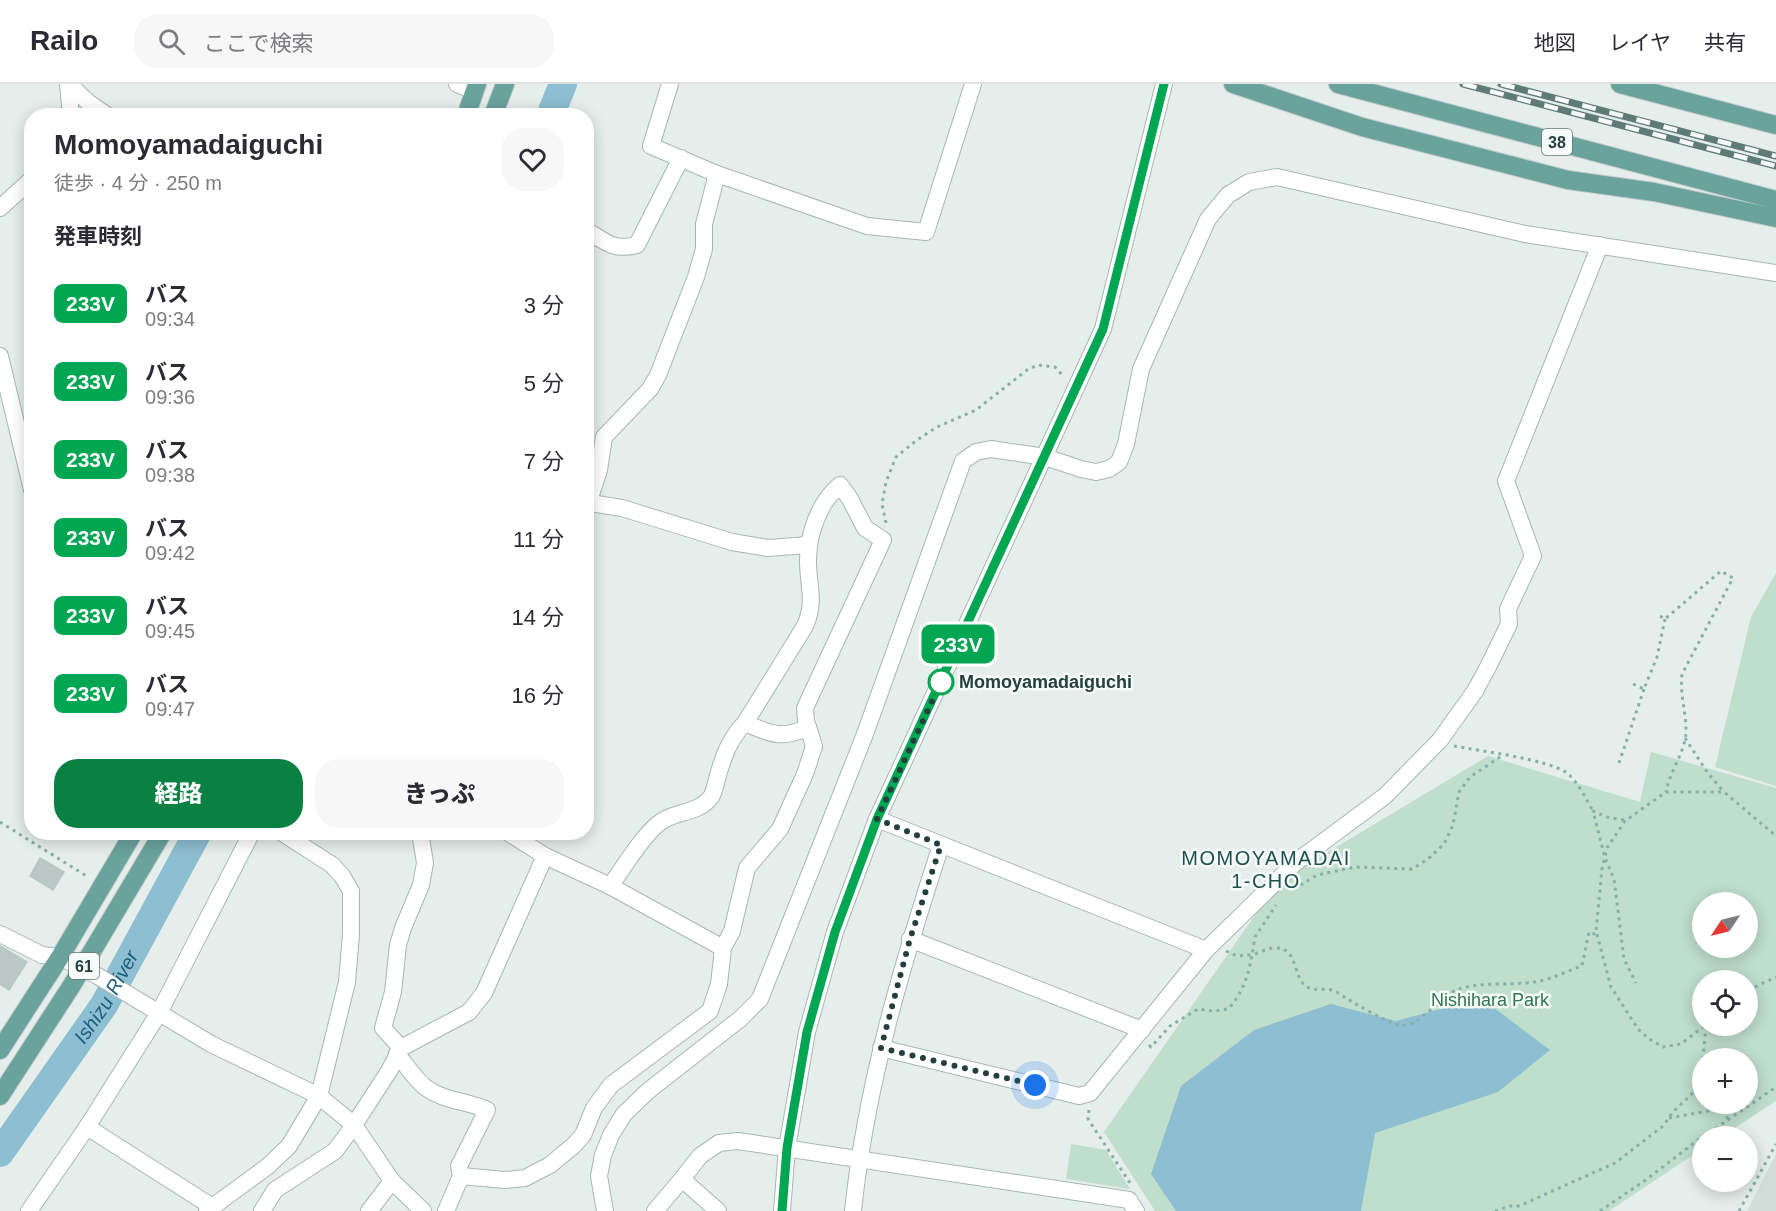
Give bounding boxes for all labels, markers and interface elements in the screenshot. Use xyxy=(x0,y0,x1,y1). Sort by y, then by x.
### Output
search box xyxy=(134,14,554,68)
text: Railo xyxy=(30,25,98,56)
icon: search xyxy=(155,25,188,58)
text: ここで検索 xyxy=(203,31,313,56)
text: 地図 xyxy=(1534,31,1576,54)
text: レイヤ xyxy=(1609,31,1671,54)
text: 共有 xyxy=(1704,31,1746,54)
button: heart xyxy=(501,128,564,191)
text: Momoyamadaiguchi xyxy=(54,129,323,160)
road number: 38 xyxy=(1542,129,1572,155)
text: 徒歩 · 4 分 · 250 m xyxy=(54,172,222,194)
text: 発車時刻 xyxy=(54,224,142,249)
text: バス xyxy=(145,282,189,307)
text: 233V xyxy=(66,292,115,315)
text: 3 分 xyxy=(524,293,564,318)
text: 09:34 xyxy=(145,308,195,330)
text: バス xyxy=(145,360,189,385)
text: 233V xyxy=(66,370,115,393)
text: 5 分 xyxy=(524,371,564,396)
text: 09:36 xyxy=(145,386,195,408)
text: バス xyxy=(145,438,189,463)
text: 233V xyxy=(66,448,115,471)
text: 7 分 xyxy=(524,449,564,474)
text: 09:38 xyxy=(145,464,195,486)
text: バス xyxy=(145,516,189,541)
text: 233V xyxy=(66,526,115,549)
text: 11 分 xyxy=(513,527,564,552)
text: 09:42 xyxy=(145,542,195,564)
text: バス xyxy=(145,594,189,619)
text: 233V xyxy=(66,604,115,627)
text: 14 分 xyxy=(511,605,564,630)
text: 09:45 xyxy=(145,620,195,642)
line badge: 233V xyxy=(916,624,1000,664)
text: 233V xyxy=(933,633,983,656)
marker: Momoyamadaiguchi xyxy=(928,669,954,695)
text: バス xyxy=(145,672,189,697)
place label: Momoyamadaiguchi xyxy=(959,672,1132,692)
text: 233V xyxy=(66,682,115,705)
text: 16 分 xyxy=(511,683,564,708)
text: 09:47 xyxy=(145,698,195,720)
button: 経路 xyxy=(54,759,303,828)
button: きっぷ xyxy=(315,759,564,828)
district label: MOMOYAMADAI 1-CHO xyxy=(1181,847,1351,892)
north arrow xyxy=(1692,892,1758,958)
map controls xyxy=(1692,892,1758,1192)
water label: Ishizu River xyxy=(70,946,143,1047)
road number: 61 xyxy=(69,953,99,979)
button: locate xyxy=(1692,970,1758,1036)
park label: Nishihara Park xyxy=(1431,990,1550,1010)
button: + xyxy=(1692,1048,1758,1114)
your location xyxy=(1020,1070,1050,1100)
button: − xyxy=(1692,1126,1758,1192)

